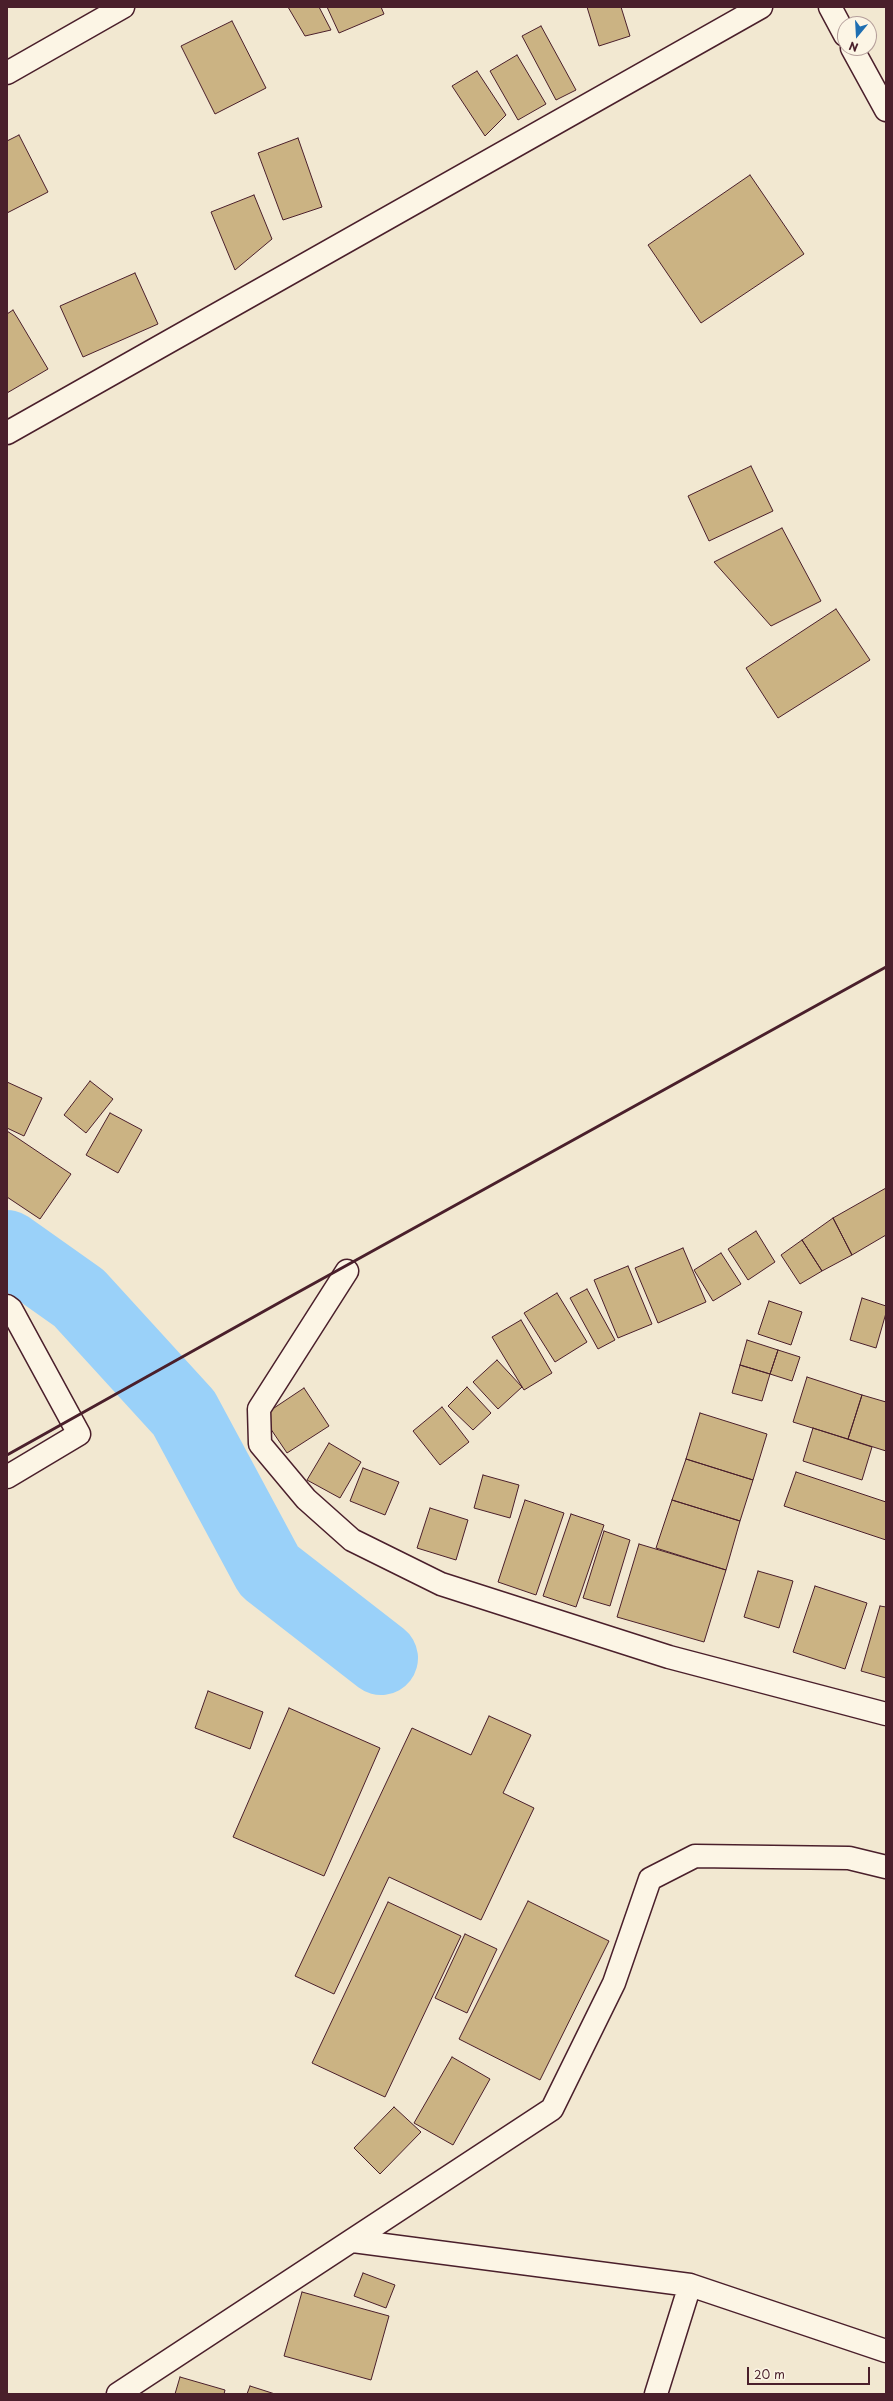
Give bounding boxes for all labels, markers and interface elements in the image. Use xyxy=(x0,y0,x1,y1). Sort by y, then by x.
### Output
north arrow xyxy=(837,16,877,56)
text: N xyxy=(847,38,860,56)
scale bar xyxy=(749,2359,872,2385)
text: 20 m xyxy=(754,2365,785,2383)

